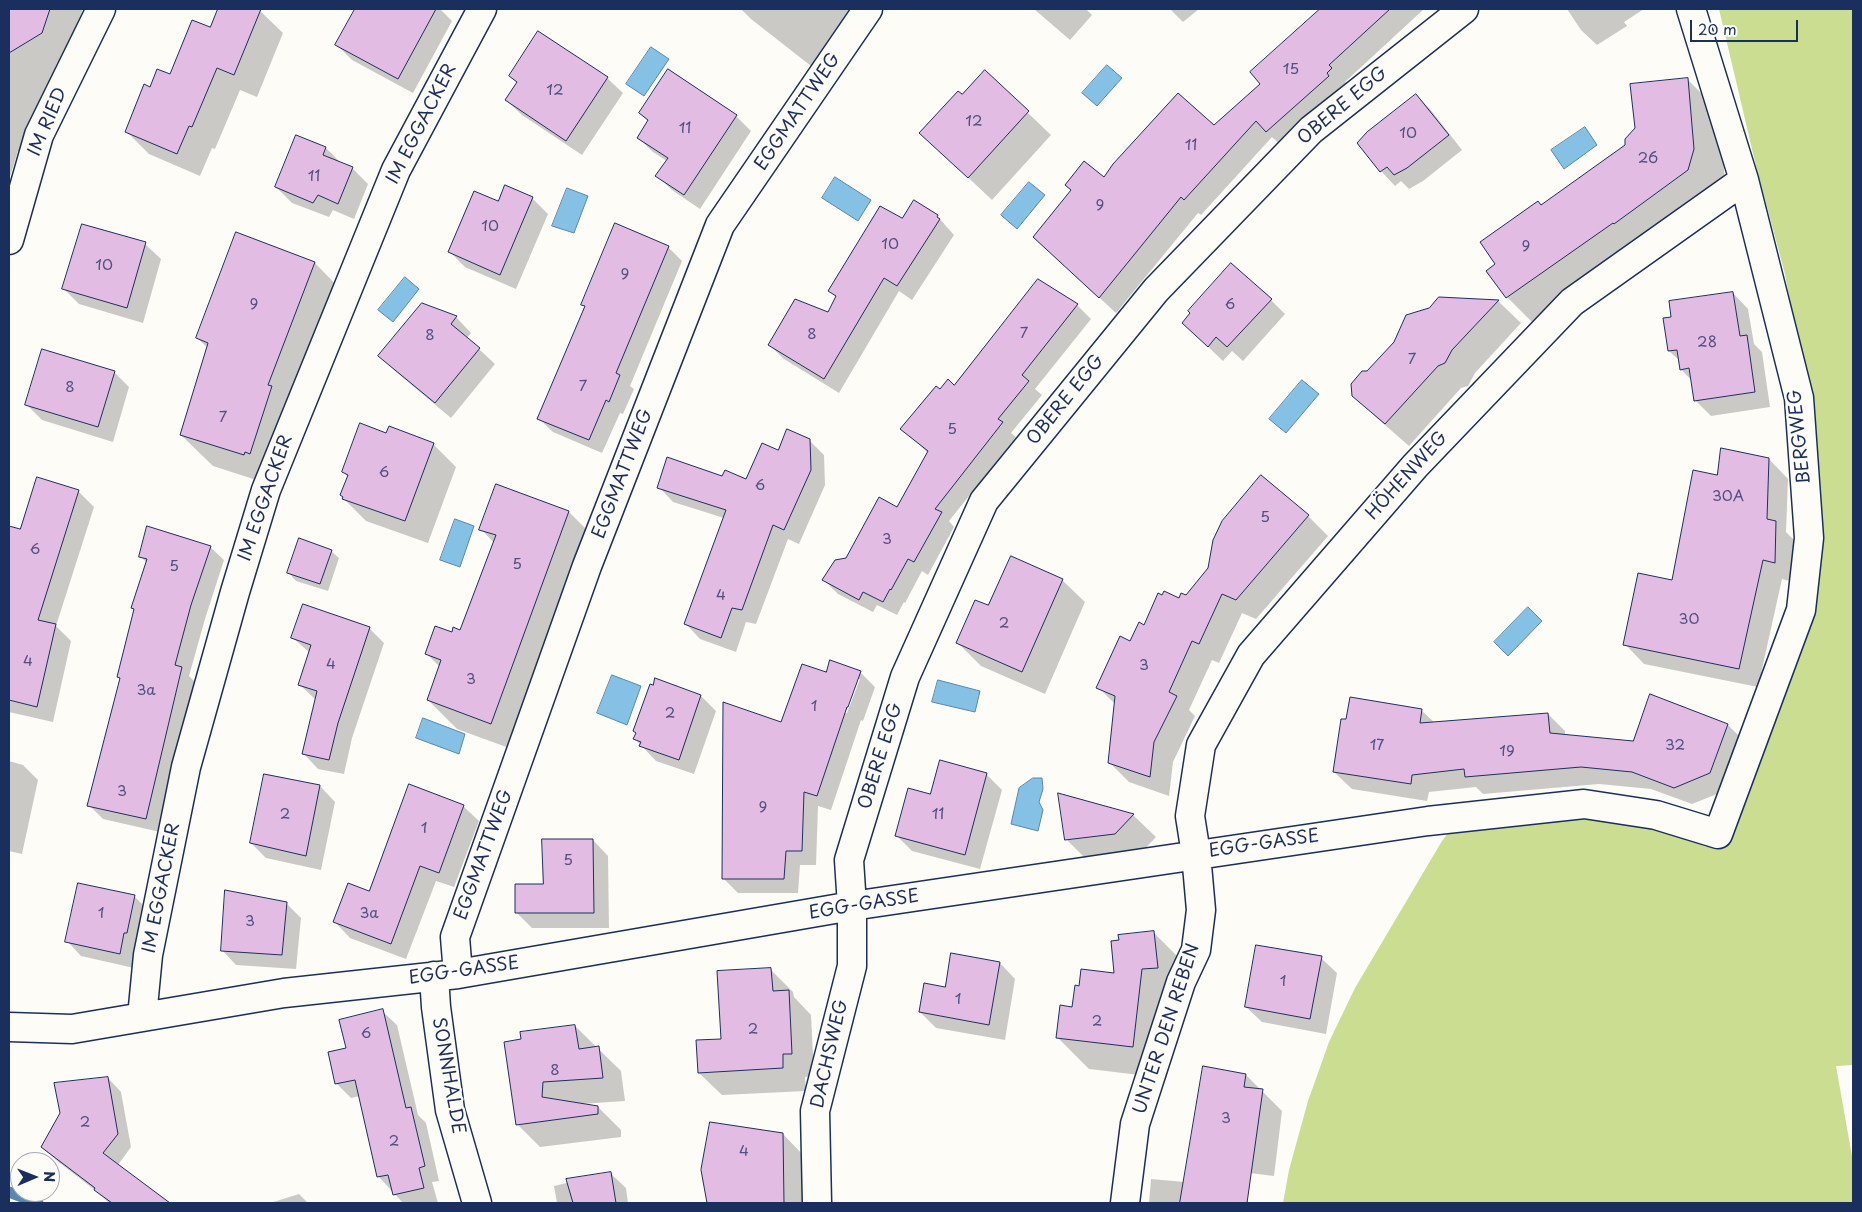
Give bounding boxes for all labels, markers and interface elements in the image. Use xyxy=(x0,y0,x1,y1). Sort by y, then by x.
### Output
scale bar xyxy=(1692,10,1800,42)
text: 20 m xyxy=(1698,17,1737,40)
street label: EGGMATTWEG xyxy=(751,49,845,175)
street label: IM EGGACKER xyxy=(382,60,462,188)
house number: 15 xyxy=(1283,61,1299,79)
street label: OBERE EGG xyxy=(1294,62,1392,150)
house number: 12 xyxy=(546,82,564,100)
street label: IM RIED xyxy=(24,84,72,160)
house number: 12 xyxy=(965,113,983,131)
house number: 11 xyxy=(679,120,691,138)
house number: 10 xyxy=(1399,125,1417,143)
house number: 11 xyxy=(1185,137,1197,155)
house number: 26 xyxy=(1638,150,1658,168)
house number: 11 xyxy=(308,168,320,186)
house number: 9 xyxy=(1096,197,1104,215)
house number: 10 xyxy=(481,218,499,236)
house number: 10 xyxy=(881,236,899,254)
house number: 9 xyxy=(1522,238,1530,256)
house number: 10 xyxy=(95,257,113,275)
house number: 9 xyxy=(621,266,629,284)
house number: 9 xyxy=(250,296,258,314)
house number: 6 xyxy=(1225,296,1235,314)
house number: 7 xyxy=(1020,325,1028,343)
house number: 8 xyxy=(807,326,817,344)
house number: 8 xyxy=(425,327,435,345)
house number: 28 xyxy=(1697,334,1717,352)
street label: OBERE EGG xyxy=(1023,350,1109,450)
house number: 7 xyxy=(1408,351,1416,369)
house number: 7 xyxy=(579,378,587,396)
house number: 8 xyxy=(65,379,75,397)
street label: BERGWEG xyxy=(1784,389,1816,485)
street label: EGGMATTWEG xyxy=(588,406,658,542)
house number: 7 xyxy=(219,409,227,427)
house number: 5 xyxy=(947,421,957,439)
street label: HÖHENWEG xyxy=(1362,427,1452,525)
street label: IM EGGACKER xyxy=(234,432,298,564)
house number: 6 xyxy=(379,464,389,482)
house number: 6 xyxy=(755,477,765,495)
house number: 30A xyxy=(1712,488,1744,506)
house number: 5 xyxy=(1260,509,1270,527)
house number: 3 xyxy=(882,531,892,549)
house number: 6 xyxy=(30,541,40,559)
house number: 5 xyxy=(512,556,522,574)
house number: 5 xyxy=(169,558,179,576)
house number: 4 xyxy=(716,587,726,605)
house number: 30 xyxy=(1679,611,1699,629)
house number: 2 xyxy=(999,615,1009,633)
house number: 4 xyxy=(23,653,33,671)
house number: 4 xyxy=(326,656,336,674)
house number: 3 xyxy=(1139,657,1149,675)
house number: 3 xyxy=(466,671,476,689)
house number: 3a xyxy=(136,682,156,700)
house number: 1 xyxy=(811,698,817,716)
street label: OBERE EGG xyxy=(855,700,907,812)
house number: 2 xyxy=(665,705,675,723)
house number: 17 xyxy=(1370,737,1384,755)
house number: 32 xyxy=(1665,737,1685,755)
house number: 19 xyxy=(1499,743,1515,761)
house number: 3 xyxy=(117,783,127,801)
street label: EGGMATTWEG xyxy=(450,787,518,923)
house number: 9 xyxy=(759,799,767,817)
house number: 2 xyxy=(280,806,290,824)
house number: 11 xyxy=(932,806,944,824)
house number: 1 xyxy=(421,820,427,838)
street label: IM EGGACKER xyxy=(139,821,185,955)
street label: EGG-GASSE xyxy=(1207,826,1321,862)
house number: 5 xyxy=(563,852,573,870)
street label: EGG-GASSE xyxy=(807,886,921,924)
house number: 1 xyxy=(98,905,104,923)
house number: 3a xyxy=(359,905,379,923)
house number: 3 xyxy=(245,913,255,931)
street label: UNTER DEN REBEN xyxy=(1129,941,1205,1117)
street label: EGG-GASSE xyxy=(407,953,521,989)
house number: 1 xyxy=(1280,973,1286,991)
house number: 1 xyxy=(955,991,961,1009)
street label: DACHSWEG xyxy=(807,998,853,1110)
house number: 2 xyxy=(1092,1013,1102,1031)
street label: SONNHALDE xyxy=(427,1016,469,1136)
house number: 2 xyxy=(748,1021,758,1039)
house number: 6 xyxy=(361,1025,371,1043)
house number: 8 xyxy=(550,1062,560,1080)
house number: 3 xyxy=(1221,1110,1231,1128)
house number: 2 xyxy=(80,1114,90,1132)
house number: 2 xyxy=(389,1133,399,1151)
house number: 4 xyxy=(739,1143,749,1161)
north arrow xyxy=(10,1152,60,1202)
text: N xyxy=(39,1171,60,1182)

